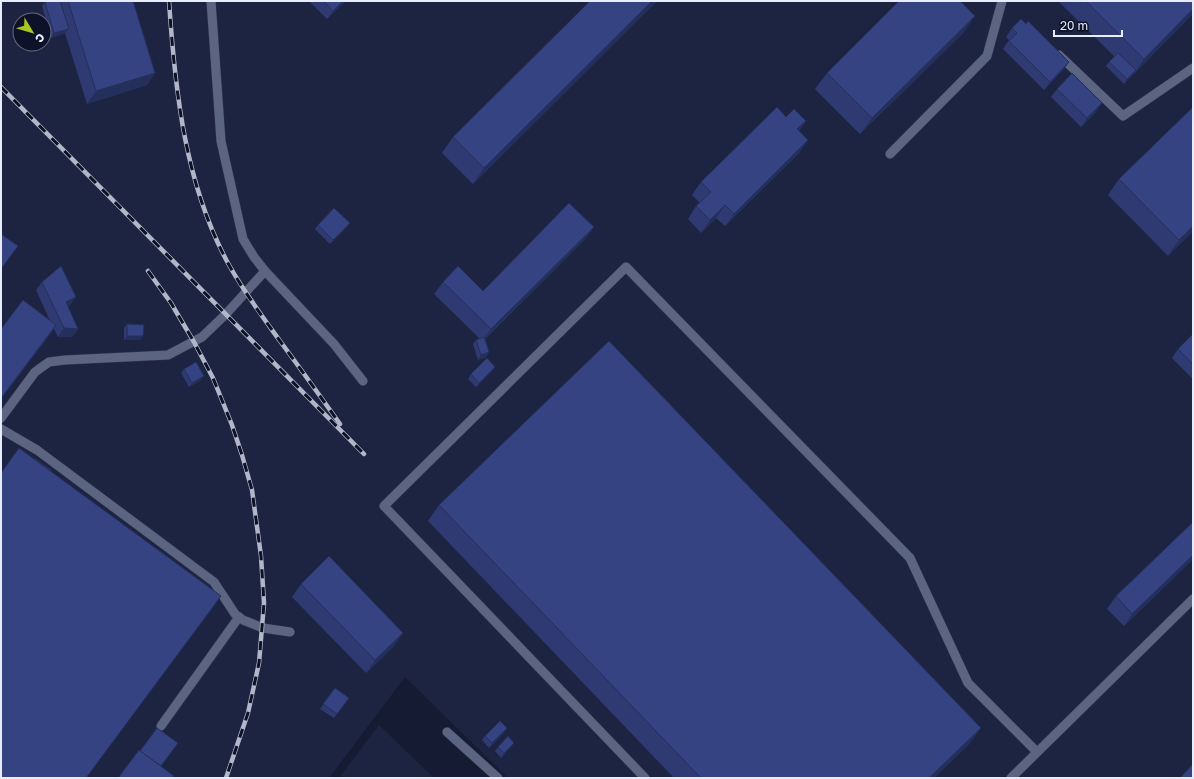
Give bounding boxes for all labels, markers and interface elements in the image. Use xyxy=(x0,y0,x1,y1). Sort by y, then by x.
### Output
north arrow xyxy=(12,12,52,52)
scale bar xyxy=(1054,12,1122,38)
text: 20 m xyxy=(1060,18,1088,33)
text: С xyxy=(33,31,48,46)

